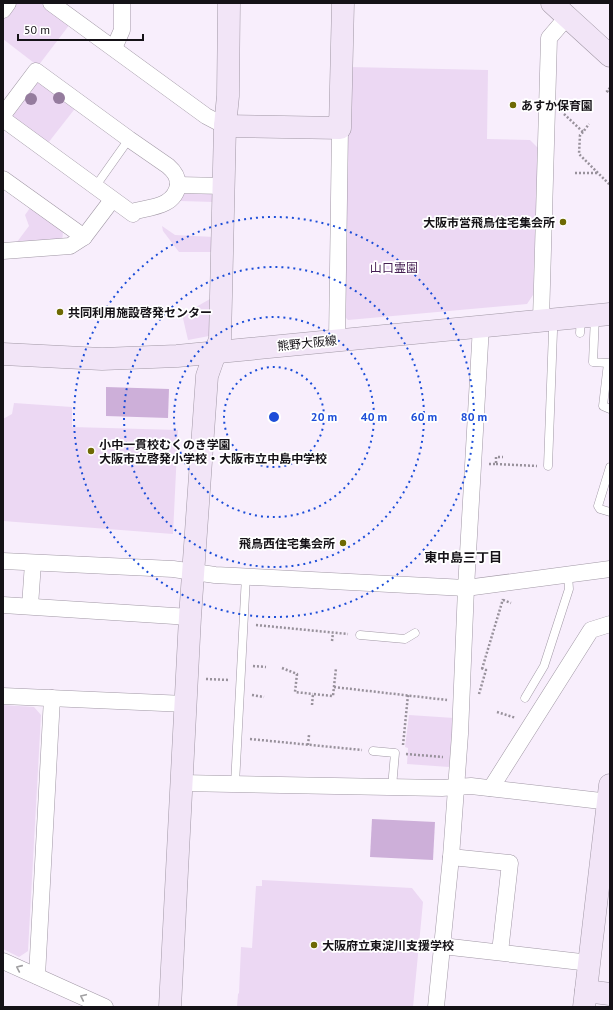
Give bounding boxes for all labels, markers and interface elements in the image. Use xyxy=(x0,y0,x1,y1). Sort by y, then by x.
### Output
scale bar xyxy=(18,16,143,42)
text: 50 m xyxy=(24,22,50,37)
place label: あすか保育園 xyxy=(521,98,593,113)
marker: あすか保育園 xyxy=(508,100,518,110)
place label: 大阪市営飛鳥住宅集会所 xyxy=(423,215,555,230)
marker: 大阪市営飛鳥住宅集会所 xyxy=(558,217,568,227)
park label: 山口霊園 xyxy=(370,260,418,275)
place label: 共同利用施設啓発センター xyxy=(68,305,212,320)
marker: 共同利用施設啓発センター xyxy=(55,307,65,317)
street label: 熊野大阪線 xyxy=(276,332,338,354)
text: 20 m xyxy=(311,409,337,424)
text: 40 m xyxy=(361,409,387,424)
text: 60 m xyxy=(411,409,437,424)
text: 80 m xyxy=(461,409,487,424)
centre of rings xyxy=(267,410,281,424)
place label: 小中一貫校むくのき学園 大阪市立啓発小学校・大阪市立中島中学校 xyxy=(99,437,327,466)
marker: 小中一貫校むくのき学園 大阪市立啓発小学校・大阪市立中島中学校 xyxy=(86,446,96,456)
place label: 飛鳥西住宅集会所 xyxy=(239,536,335,551)
marker: 飛鳥西住宅集会所 xyxy=(338,538,348,548)
district label: 東中島三丁目 xyxy=(424,549,502,566)
place label: 大阪府立東淀川支援学校 xyxy=(322,938,454,953)
marker: 大阪府立東淀川支援学校 xyxy=(309,940,319,950)
one-way arrow xyxy=(16,965,23,973)
one-way arrow xyxy=(79,994,87,1002)

